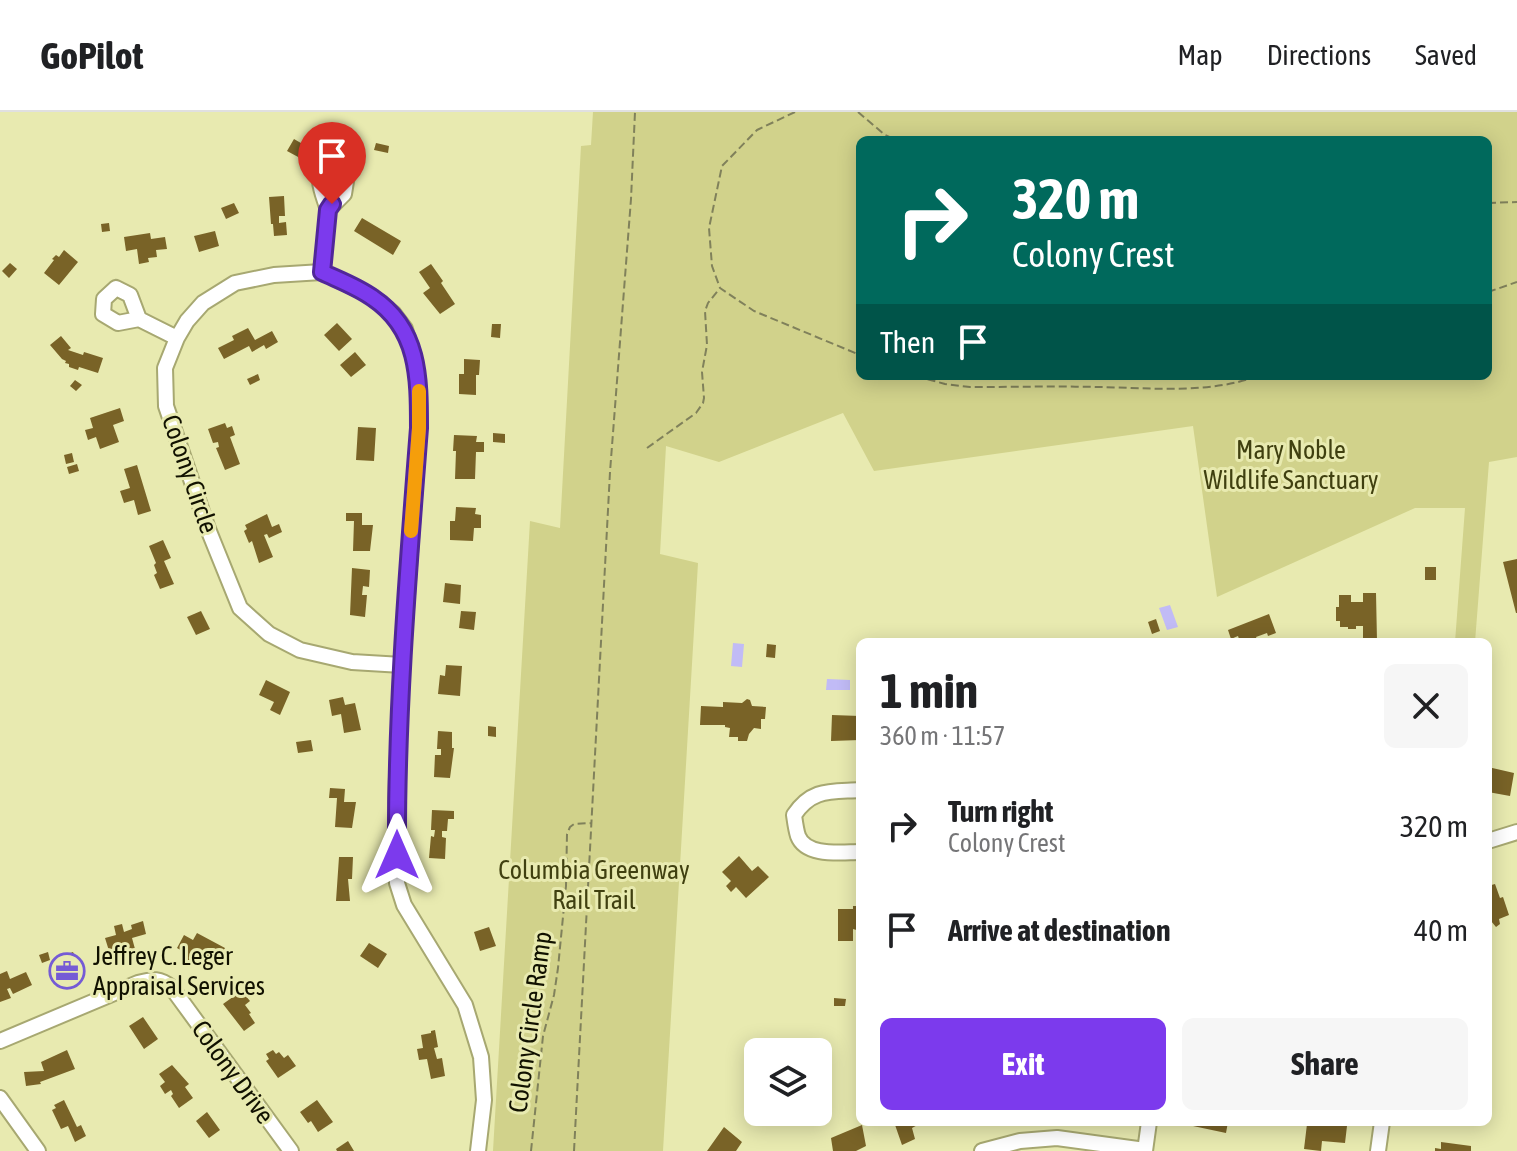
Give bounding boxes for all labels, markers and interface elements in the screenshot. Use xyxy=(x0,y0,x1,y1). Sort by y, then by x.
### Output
text: GoPilot xyxy=(40,34,143,77)
text: Map xyxy=(1178,39,1223,71)
text: Directions xyxy=(1267,39,1371,71)
text: Saved xyxy=(1415,39,1477,71)
pin xyxy=(298,122,366,204)
icon: arrive xyxy=(310,134,354,178)
text: 320 m xyxy=(1012,167,1139,231)
icon: right xyxy=(880,168,984,272)
text: Colony Crest xyxy=(1012,233,1175,275)
icon: arrive xyxy=(951,320,995,364)
text: Then xyxy=(880,325,935,359)
street label: Colony Circle xyxy=(156,411,224,537)
park label: Mary Noble Wildlife Sanctuary xyxy=(1204,435,1379,495)
text: 1 min xyxy=(880,663,978,718)
button: close xyxy=(1384,664,1468,748)
text: 360 m · 11:57 xyxy=(880,721,1005,751)
text: Turn right xyxy=(948,794,1054,828)
icon: right xyxy=(880,804,924,848)
text: 320 m xyxy=(1400,809,1468,843)
position arrow xyxy=(355,813,439,897)
text: Colony Crest xyxy=(948,828,1066,858)
park label: Columbia Greenway Rail Trail xyxy=(498,855,690,915)
icon: arrive xyxy=(880,908,924,952)
text: Arrive at destination xyxy=(948,913,1170,947)
text: 40 m xyxy=(1414,913,1468,947)
street label: Colony Circle Ramp xyxy=(502,929,558,1115)
place label: Jeffrey C. Leger Appraisal Services xyxy=(93,941,265,1001)
office icon: Jeffrey C. Leger Appraisal Services xyxy=(48,952,86,990)
street label: Colony Drive xyxy=(186,1015,280,1129)
button: Exit xyxy=(880,1018,1166,1110)
button: Share xyxy=(1182,1018,1468,1110)
map controls xyxy=(744,1038,832,1126)
button: layers xyxy=(744,1038,832,1126)

